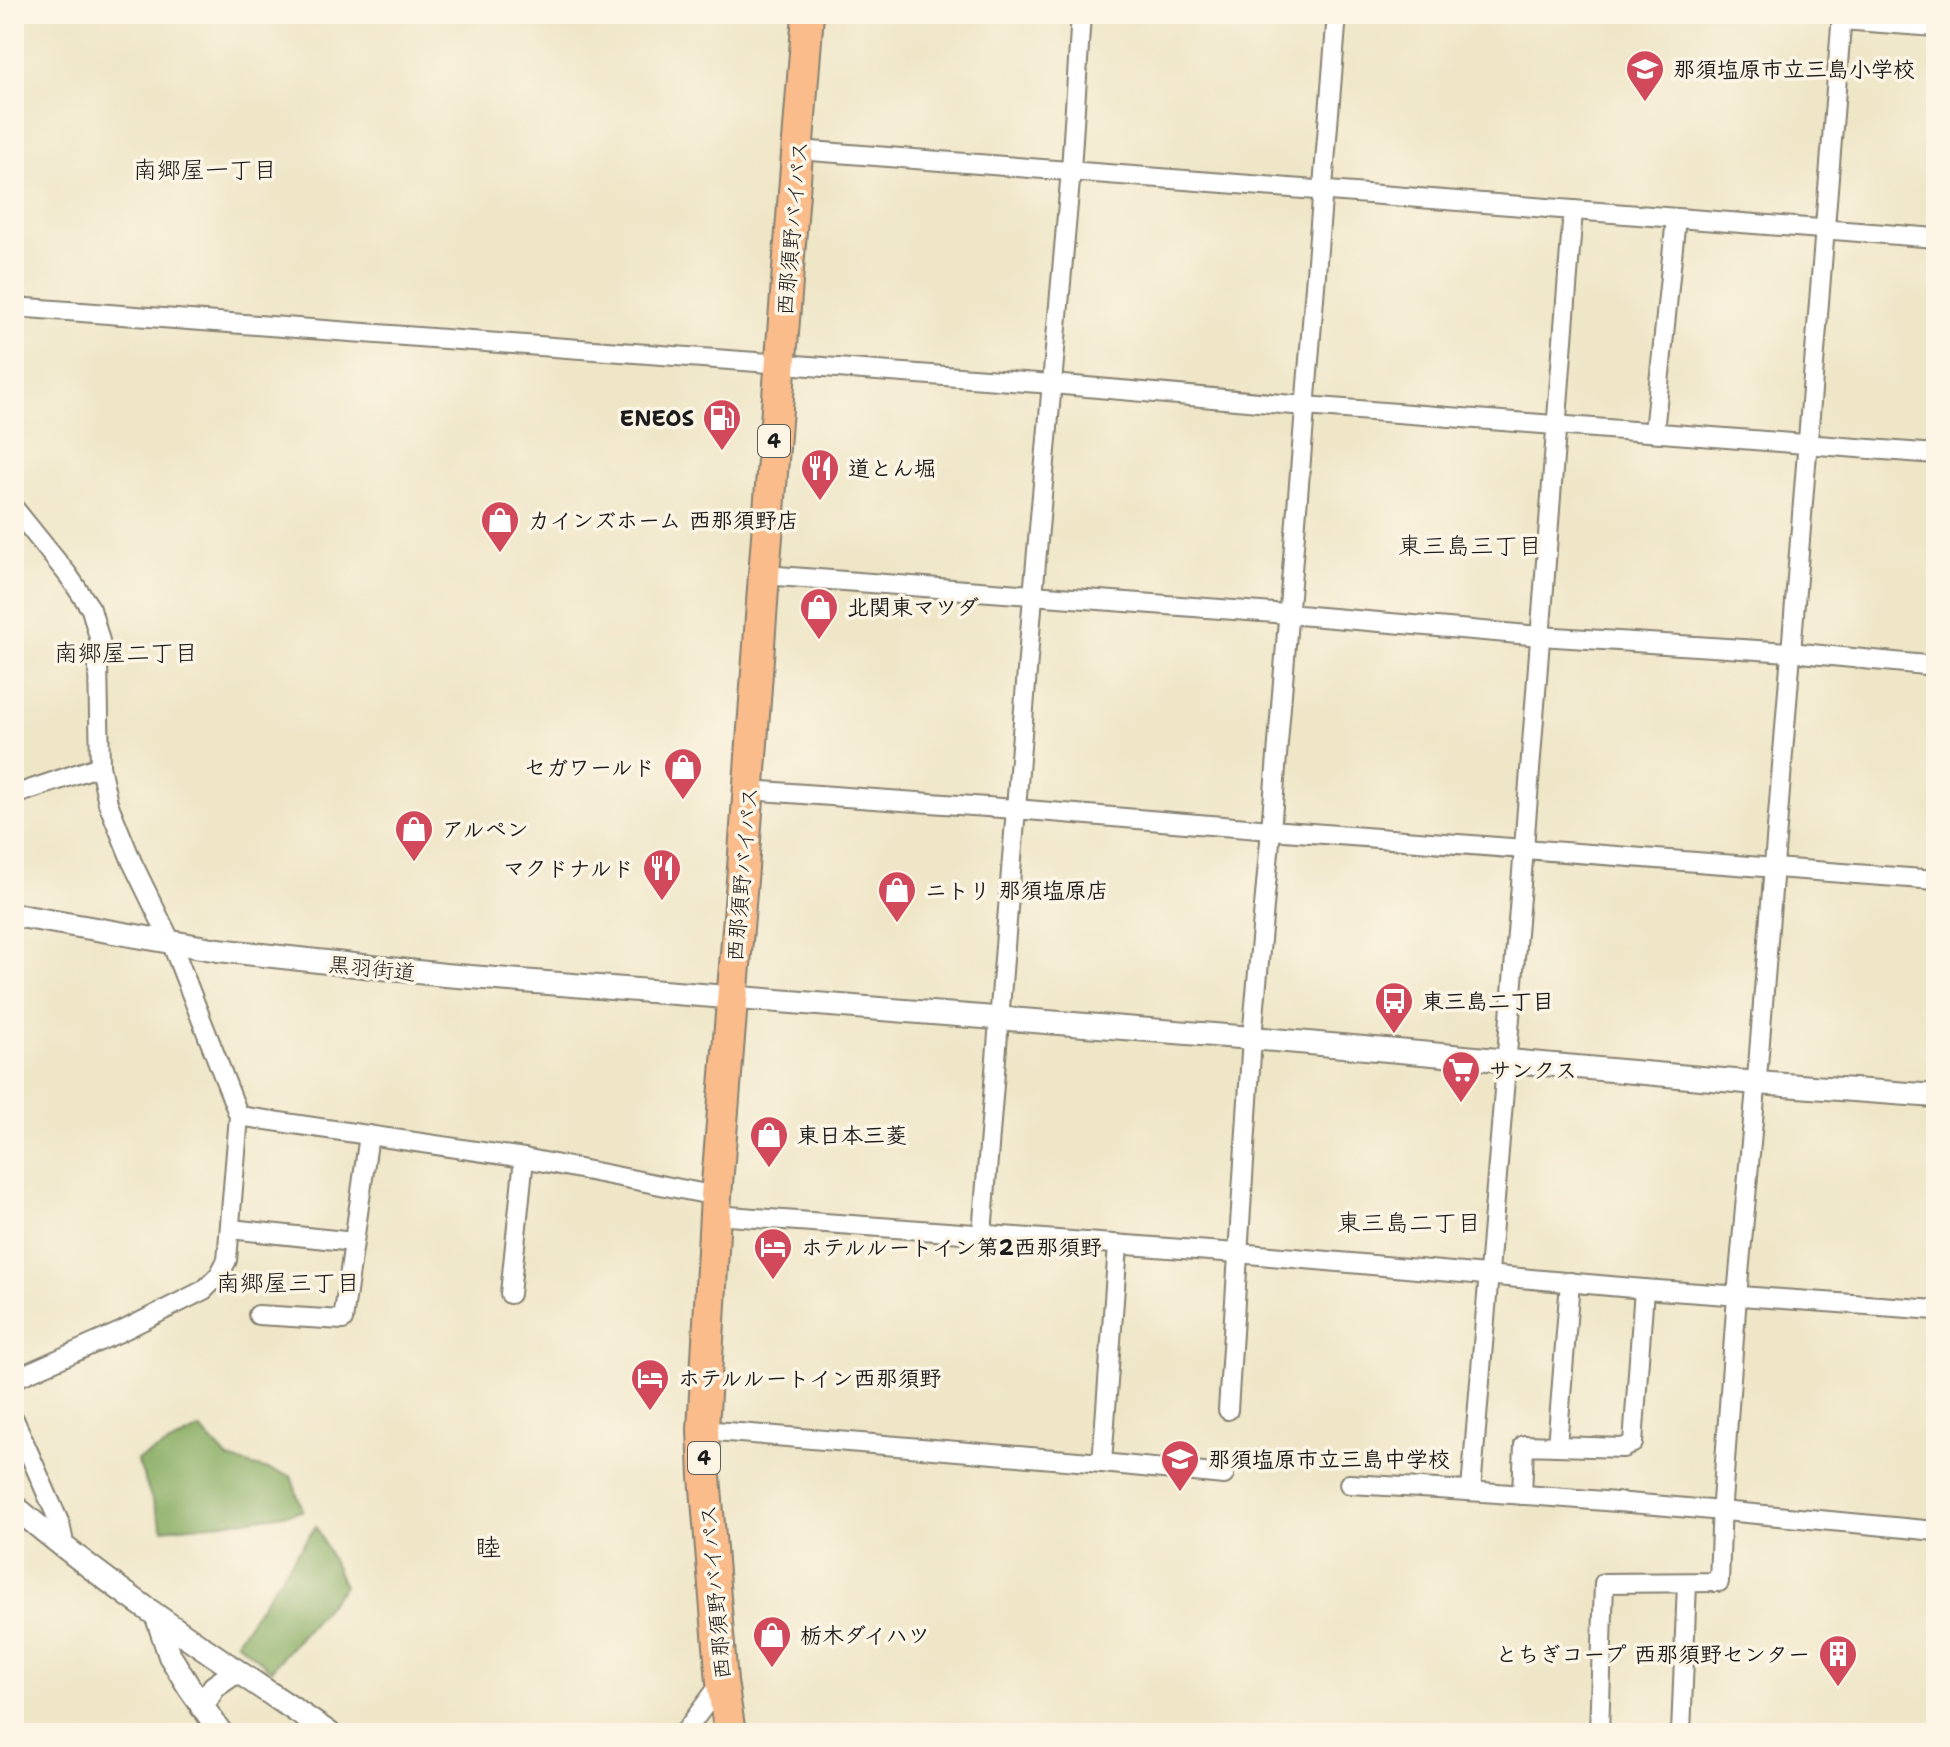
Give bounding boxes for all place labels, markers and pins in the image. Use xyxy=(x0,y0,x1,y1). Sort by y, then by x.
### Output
school or university icon: 那須塩原市立三島小学校 xyxy=(1624,48,1666,103)
place label: 那須塩原市立三島小学校 xyxy=(1673,55,1915,84)
fuel station icon: ENEOS xyxy=(701,397,743,452)
place label: ENEOS xyxy=(620,404,694,433)
restaurant icon: 道とん堀 xyxy=(799,447,841,502)
place label: 道とん堀 xyxy=(848,454,936,483)
shop icon: カインズホーム 西那須野店 xyxy=(479,499,521,554)
place label: カインズホーム 西那須野店 xyxy=(528,506,799,535)
shop icon: 北関東マツダ xyxy=(798,586,840,641)
place label: 北関東マツダ xyxy=(847,593,979,622)
shop icon: セガワールド xyxy=(662,746,704,801)
place label: セガワールド xyxy=(524,753,655,782)
shop icon: アルペン xyxy=(393,808,435,863)
place label: アルペン xyxy=(442,815,529,844)
restaurant icon: マクドナルド xyxy=(641,847,683,902)
place label: マクドナルド xyxy=(503,854,634,883)
shop icon: ニトリ 那須塩原店 xyxy=(876,869,918,924)
place label: ニトリ 那須塩原店 xyxy=(925,876,1109,905)
bus stop icon: 東三島二丁目 xyxy=(1373,980,1415,1035)
place label: 東三島二丁目 xyxy=(1422,987,1554,1016)
supermarket icon: サンクス xyxy=(1440,1049,1482,1104)
place label: サンクス xyxy=(1489,1056,1577,1085)
shop icon: 東日本三菱 xyxy=(748,1114,790,1169)
place label: 東日本三菱 xyxy=(797,1121,907,1150)
hotel icon: ホテルルートイン第2西那須野 xyxy=(752,1226,794,1281)
place label: ホテルルートイン第2西那須野 xyxy=(801,1233,1102,1262)
hotel icon: ホテルルートイン西那須野 xyxy=(629,1357,671,1412)
place label: ホテルルートイン西那須野 xyxy=(678,1364,942,1393)
school or university icon: 那須塩原市立三島中学校 xyxy=(1159,1438,1201,1493)
place label: 那須塩原市立三島中学校 xyxy=(1208,1445,1450,1474)
shop icon: 栃木ダイハツ xyxy=(751,1614,793,1669)
place label: 栃木ダイハツ xyxy=(800,1621,930,1650)
building icon: とちぎコープ 西那須野センター xyxy=(1817,1633,1859,1688)
place label: とちぎコープ 西那須野センター xyxy=(1495,1640,1810,1669)

